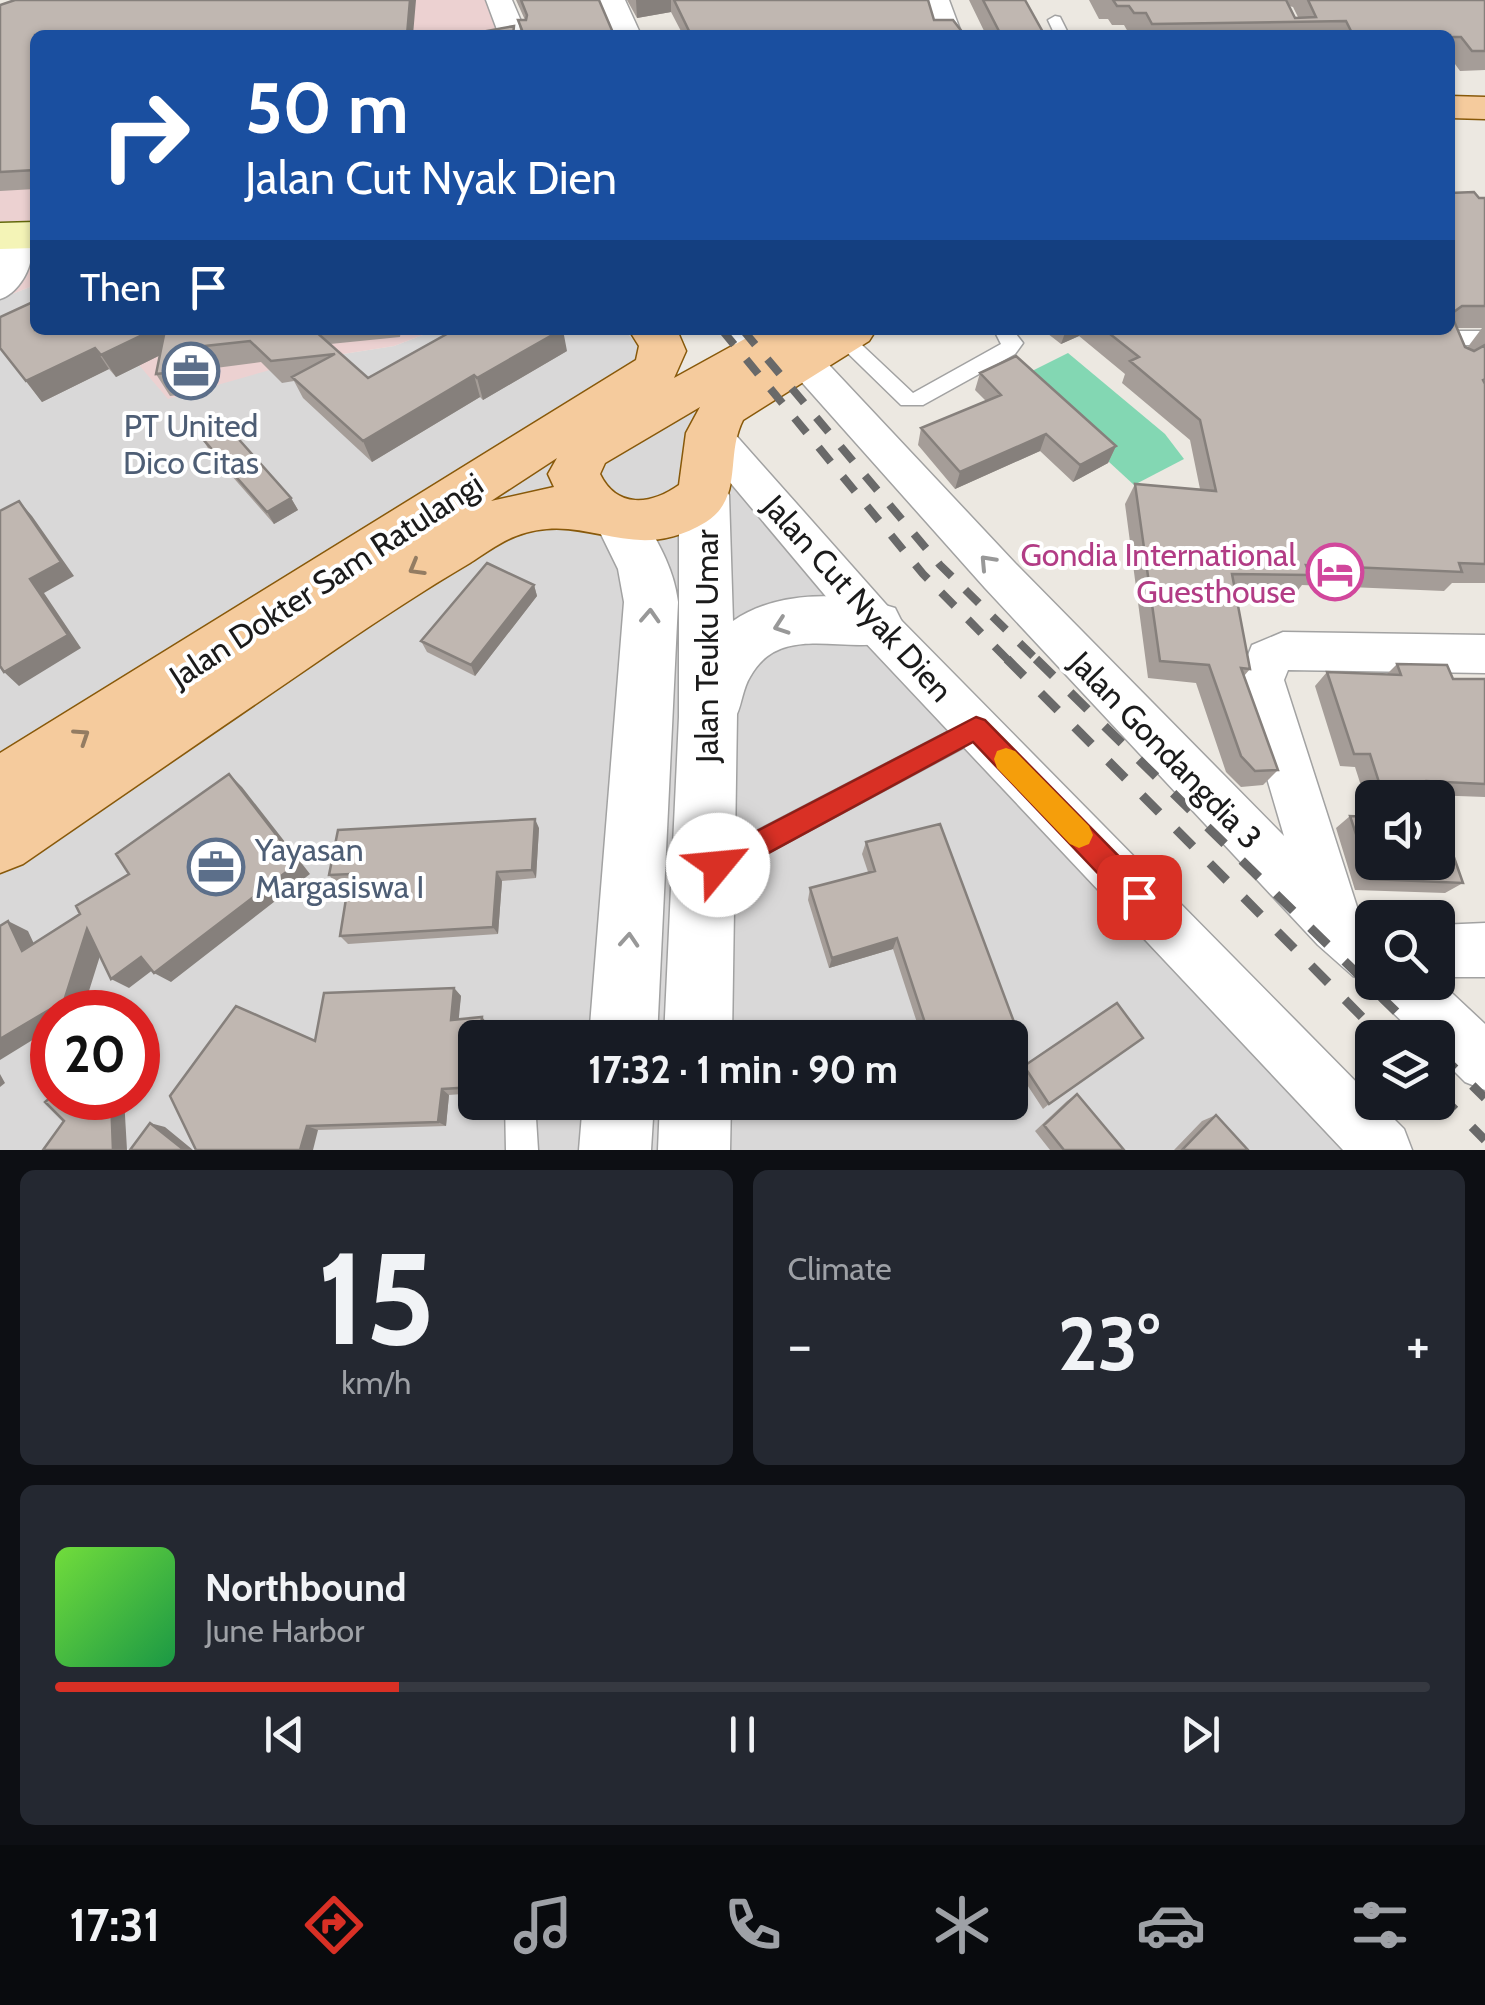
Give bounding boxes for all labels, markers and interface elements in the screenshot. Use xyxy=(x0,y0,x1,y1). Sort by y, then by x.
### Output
text: 50 m xyxy=(245,65,409,151)
icon: right xyxy=(80,70,210,200)
text: Jalan Cut Nyak Dien xyxy=(245,151,617,205)
icon: arrive xyxy=(181,260,236,315)
text: Then xyxy=(80,264,161,311)
office icon: PT United Dico Citas xyxy=(161,341,221,401)
place label: PT United Dico Citas xyxy=(123,406,259,482)
street label: Jalan Dokter Sam Ratulangi xyxy=(161,464,490,696)
street label: Jalan Cut Nyak Dien xyxy=(754,486,961,709)
street label: Jalan Teuku Umar xyxy=(687,528,726,764)
place label: Gondia International Guesthouse xyxy=(1021,535,1296,611)
hotel icon: Gondia International Guesthouse xyxy=(1305,542,1365,602)
one-way arrow xyxy=(981,555,999,574)
one-way arrow xyxy=(409,556,427,575)
one-way arrow xyxy=(639,607,660,623)
one-way arrow xyxy=(773,614,790,635)
street label: Jalan Gondangdia 3 xyxy=(1061,642,1270,857)
one-way arrow xyxy=(71,729,89,748)
map controls xyxy=(1355,780,1455,1120)
button: sound xyxy=(1355,780,1455,880)
position arrow xyxy=(666,813,770,917)
place label: Yayasan Margasiswa I xyxy=(254,830,424,906)
office icon: Yayasan Margasiswa I xyxy=(186,837,246,897)
pin xyxy=(1097,855,1182,940)
icon: arrive xyxy=(1112,870,1167,925)
button: search xyxy=(1355,900,1455,1000)
one-way arrow xyxy=(618,932,639,948)
speed limit sign: 20 xyxy=(30,990,160,1120)
button: layers xyxy=(1355,1020,1455,1120)
text: 17:32 · 1 min · 90 m xyxy=(588,1046,898,1093)
text: 15 xyxy=(317,1219,435,1377)
text: Climate xyxy=(788,1249,892,1288)
text: 23° xyxy=(1058,1298,1160,1389)
text: − xyxy=(788,1311,812,1378)
text: + xyxy=(1406,1311,1430,1378)
text: km/h xyxy=(341,1363,411,1402)
text: Northbound xyxy=(205,1564,407,1611)
text: June Harbor xyxy=(205,1611,364,1650)
icon: previous xyxy=(257,1707,312,1762)
icon: pause xyxy=(715,1707,770,1762)
icon: next xyxy=(1173,1707,1228,1762)
icon: directions xyxy=(299,1890,369,1960)
icon: music xyxy=(508,1890,578,1960)
icon: phone xyxy=(718,1890,788,1960)
icon: climate xyxy=(927,1890,997,1960)
icon: car xyxy=(1136,1890,1206,1960)
icon: filters xyxy=(1345,1890,1415,1960)
text: 17:31 xyxy=(70,1898,160,1952)

